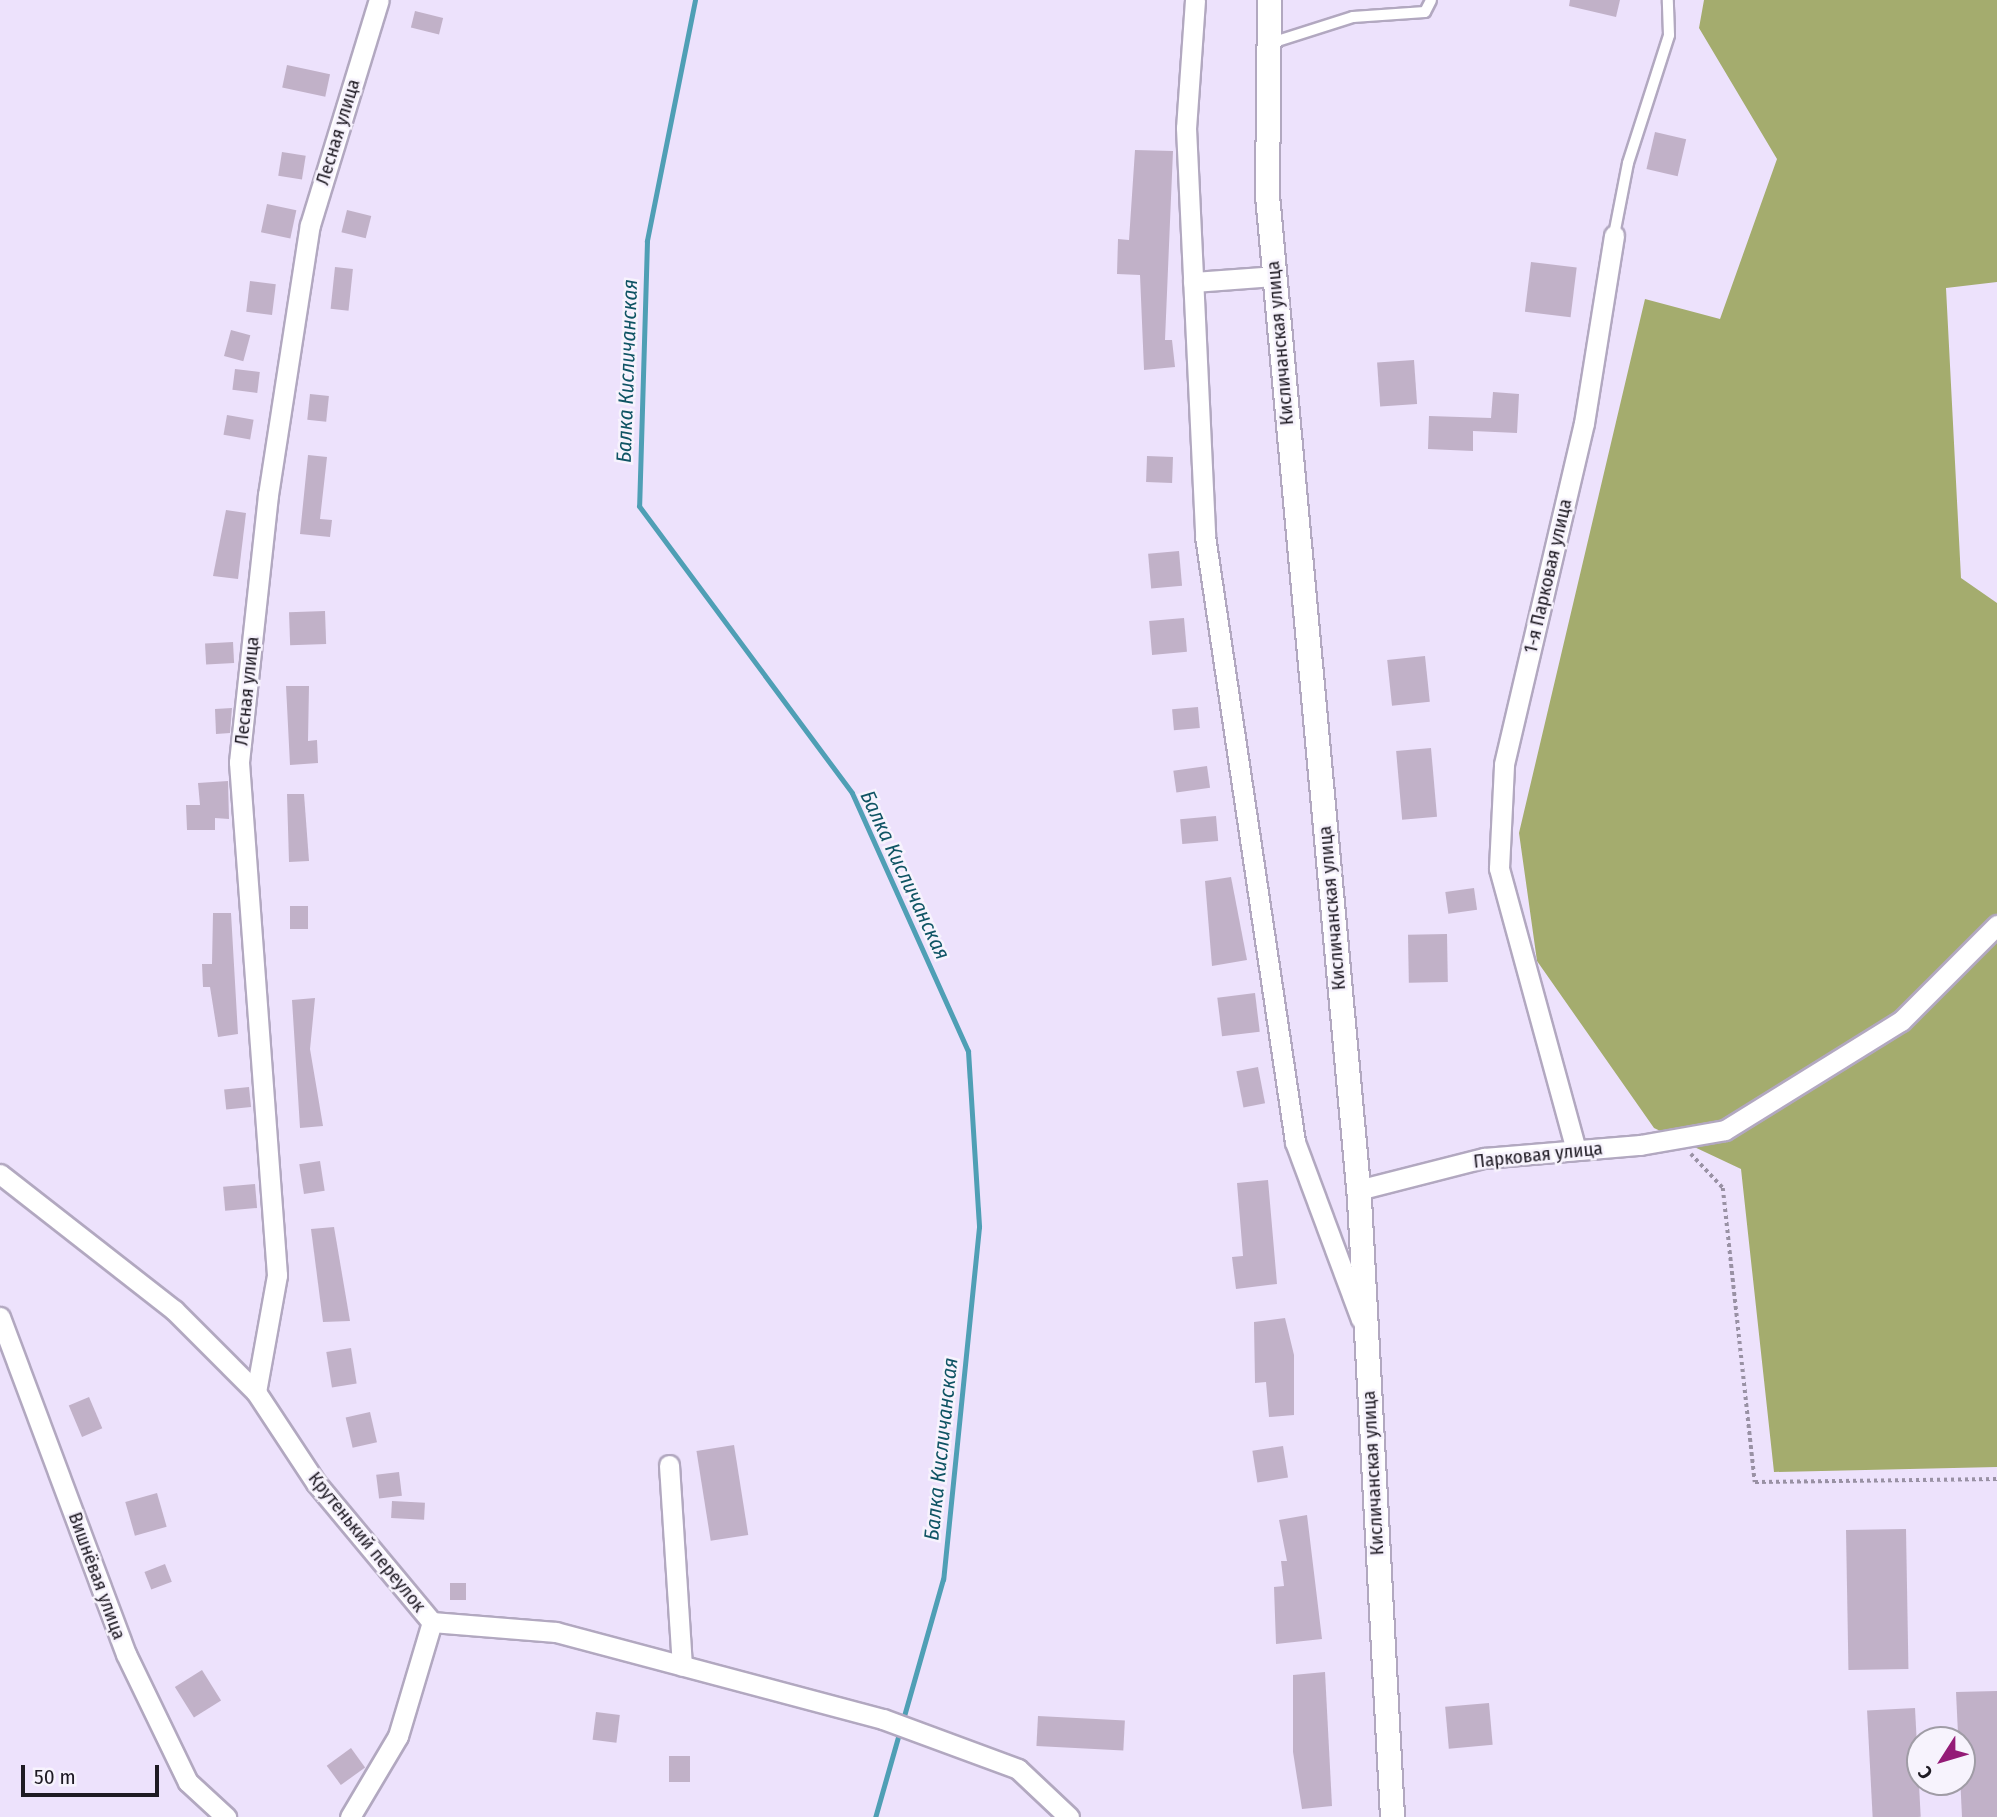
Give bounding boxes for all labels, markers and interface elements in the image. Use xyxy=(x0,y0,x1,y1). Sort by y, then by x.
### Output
street label: Лесная улица xyxy=(311,76,365,188)
street label: Кисличанская улица xyxy=(1261,260,1299,426)
water label: Балка Кисличанская xyxy=(611,279,643,463)
street label: 1-я Парковая улица xyxy=(1519,497,1577,655)
street label: Лесная улица xyxy=(230,635,264,747)
water label: Балка Кисличанская xyxy=(855,786,955,964)
street label: Кисличанская улица xyxy=(1313,825,1351,991)
street label: Парковая улица xyxy=(1472,1137,1604,1173)
water label: Балка Кисличанская xyxy=(919,1356,963,1542)
street label: Кисличанская улица xyxy=(1357,1390,1389,1556)
street label: Крутенький переулок xyxy=(303,1467,431,1617)
street label: Вишнёвая улица xyxy=(63,1509,131,1643)
north arrow xyxy=(1906,1726,1976,1796)
scale bar xyxy=(24,1750,163,1794)
text: С xyxy=(1913,1762,1938,1784)
text: 50 m xyxy=(34,1764,76,1790)

